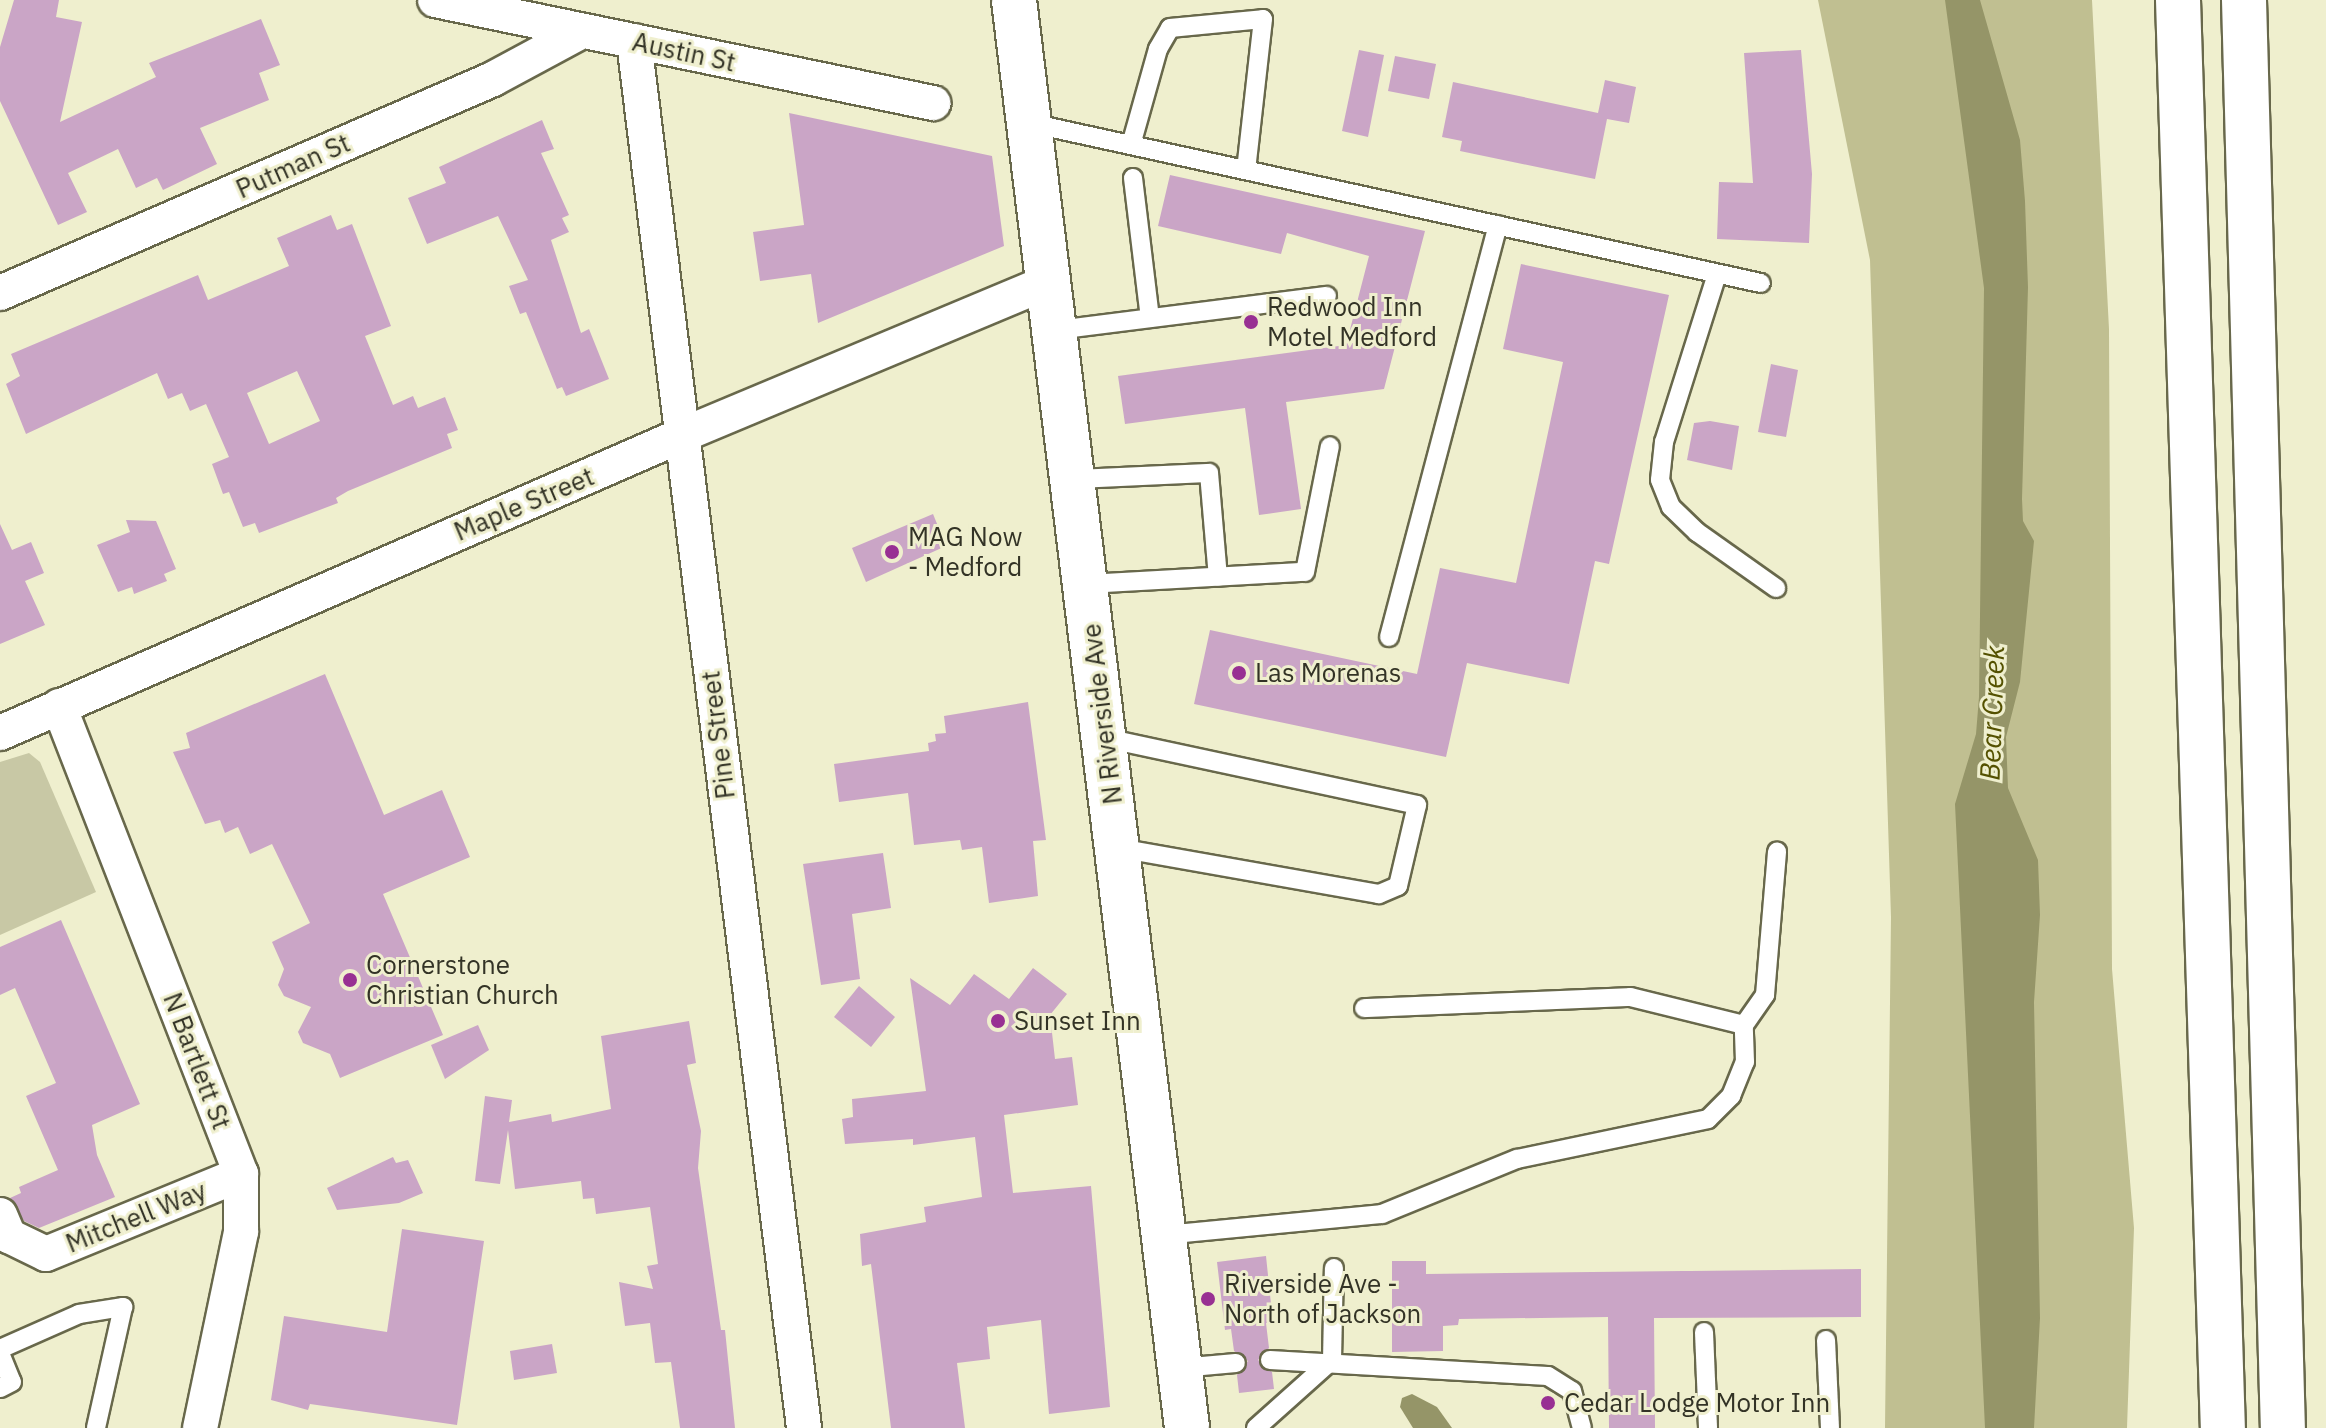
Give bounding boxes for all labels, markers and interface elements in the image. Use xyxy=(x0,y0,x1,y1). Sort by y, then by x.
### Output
street label: Austin St xyxy=(630,26,738,78)
street label: Putman St xyxy=(231,127,355,205)
place label: Redwood Inn Motel Medford xyxy=(1267,291,1437,352)
marker: Redwood Inn Motel Medford xyxy=(1242,313,1260,331)
street label: Maple Street xyxy=(449,461,599,547)
place label: MAG Now - Medford xyxy=(908,521,1022,582)
marker: MAG Now - Medford xyxy=(883,543,901,561)
street label: N Riverside Ave xyxy=(1075,622,1129,806)
water label: Bear Creek xyxy=(1973,645,2011,781)
place label: Las Morenas xyxy=(1255,657,1401,689)
marker: Las Morenas xyxy=(1230,664,1248,682)
street label: Pine Street xyxy=(695,669,741,801)
place label: Cornerstone Christian Church xyxy=(366,949,559,1010)
marker: Cornerstone Christian Church xyxy=(341,971,359,989)
street label: N Bartlett St xyxy=(157,988,237,1134)
place label: Sunset Inn xyxy=(1014,1005,1141,1037)
marker: Sunset Inn xyxy=(989,1012,1007,1030)
street label: Mitchell Way xyxy=(61,1175,211,1259)
place label: Riverside Ave - North of Jackson xyxy=(1224,1268,1421,1330)
marker: Riverside Ave - North of Jackson xyxy=(1199,1290,1217,1308)
place label: Cedar Lodge Motor Inn xyxy=(1564,1387,1830,1419)
marker: Cedar Lodge Motor Inn xyxy=(1539,1394,1557,1412)

